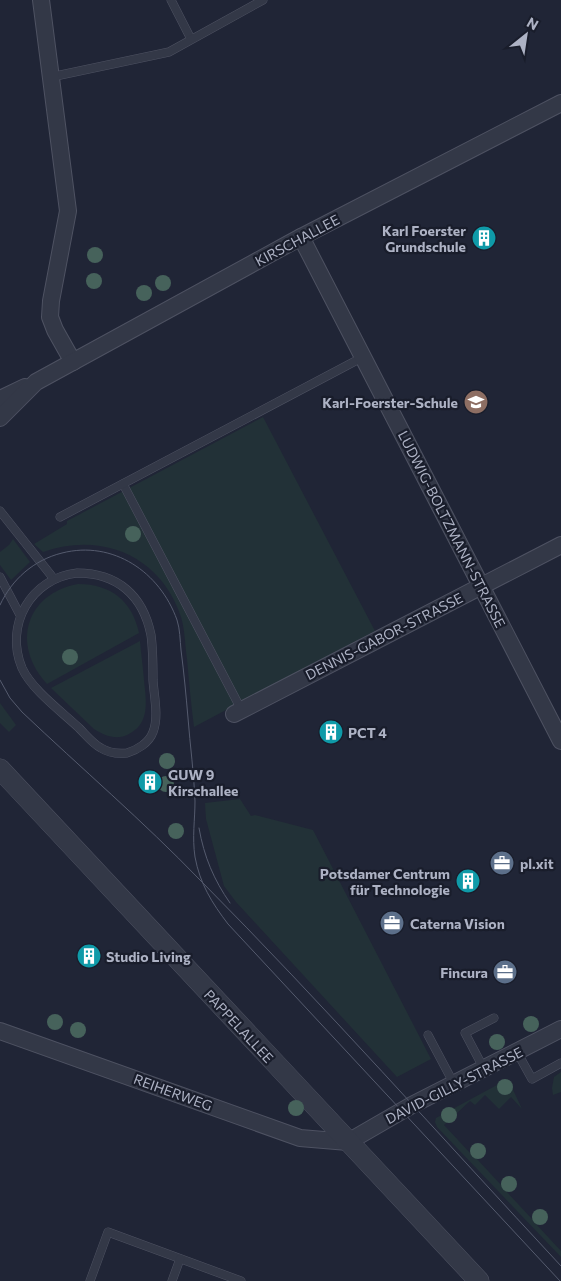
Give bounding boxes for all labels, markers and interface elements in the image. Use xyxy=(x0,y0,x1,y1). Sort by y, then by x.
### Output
north arrow xyxy=(501,10,551,60)
text: N xyxy=(524,13,542,33)
street label: KIRSCHALLEE xyxy=(252,211,342,269)
place label: Karl Foerster Grundschule xyxy=(382,222,466,255)
building icon: Karl Foerster Grundschule xyxy=(471,225,497,251)
school or university icon: Karl-Foerster-Schule xyxy=(463,389,489,415)
place label: Karl-Foerster-Schule xyxy=(322,394,458,411)
street label: LUDWIG-BOLTZMANN-STRASSE xyxy=(395,428,509,630)
street label: DENNIS-GABOR-STRASSE xyxy=(303,589,465,683)
building icon: PCT 4 xyxy=(318,719,344,745)
place label: PCT 4 xyxy=(348,724,387,741)
place label: GUW 9 Kirschallee xyxy=(168,766,238,799)
building icon: GUW 9 Kirschallee xyxy=(137,769,163,795)
office icon: pl.xit xyxy=(489,850,515,876)
place label: pl.xit xyxy=(520,855,554,872)
place label: Potsdamer Centrum für Technologie xyxy=(320,865,450,898)
building icon: Potsdamer Centrum für Technologie xyxy=(455,868,481,894)
office icon: Caterna Vision xyxy=(379,910,405,936)
place label: Caterna Vision xyxy=(410,915,505,932)
building icon: Studio Living xyxy=(76,943,102,969)
place label: Studio Living xyxy=(106,948,191,965)
office icon: Fincura xyxy=(492,959,518,985)
place label: Fincura xyxy=(440,964,488,981)
street label: PAPPELALLEE xyxy=(201,986,277,1066)
street label: DAVID-GILLY-STRASSE xyxy=(382,1043,526,1127)
street label: REIHERWEG xyxy=(131,1070,215,1114)

